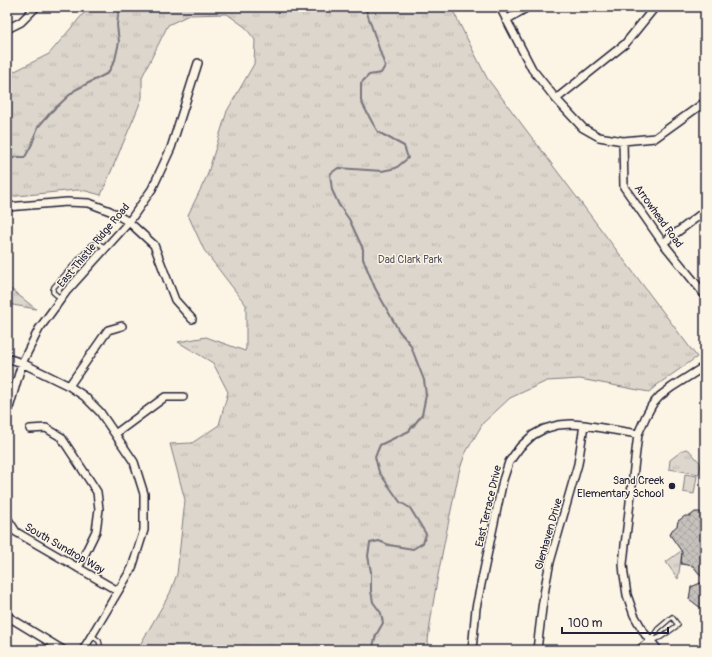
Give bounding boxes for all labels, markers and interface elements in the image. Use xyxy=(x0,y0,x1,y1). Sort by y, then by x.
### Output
street label: Arrowhead Road xyxy=(632,182,686,250)
street label: East Thistle Ridge Road xyxy=(55,201,132,290)
park label: Dad Clark Park xyxy=(378,253,443,266)
street label: East Terrace Drive xyxy=(473,464,504,548)
place label: Sand Creek Elementary School xyxy=(577,474,664,500)
marker: Sand Creek Elementary School xyxy=(667,481,677,491)
street label: Glenhaven Drive xyxy=(532,496,565,571)
street label: South Sundrop Way xyxy=(23,520,107,577)
scale bar xyxy=(562,609,668,635)
text: 100 m xyxy=(568,616,603,631)

